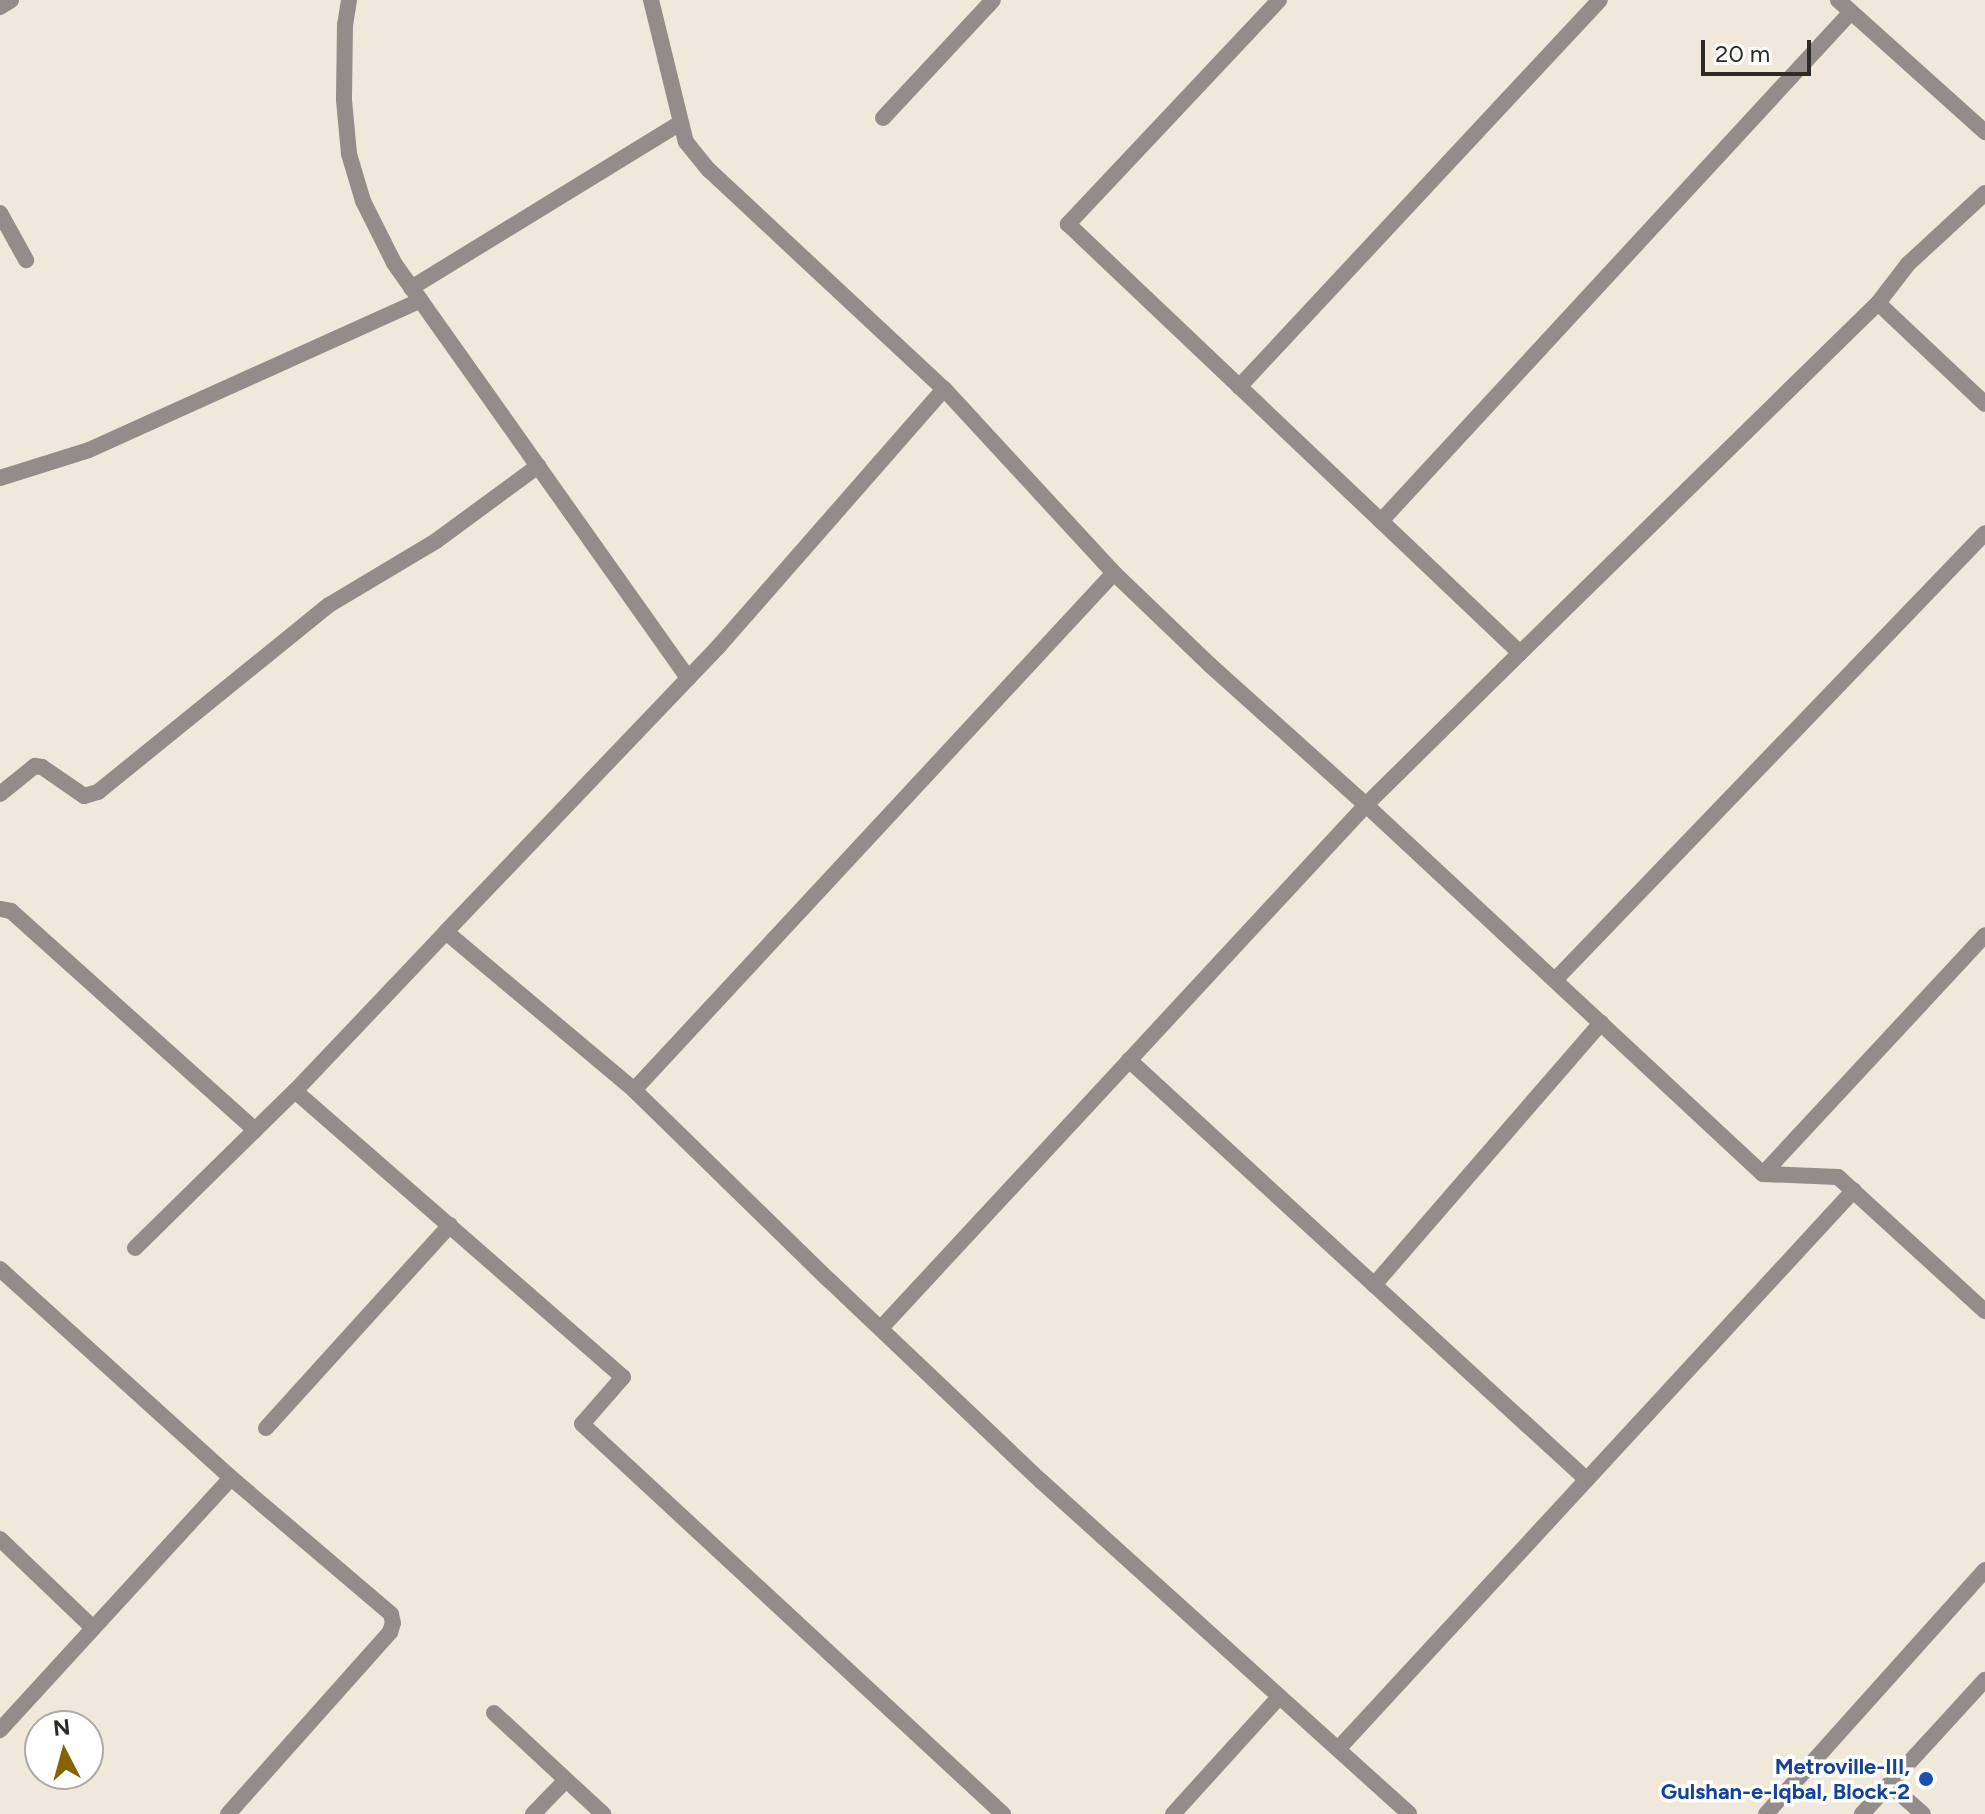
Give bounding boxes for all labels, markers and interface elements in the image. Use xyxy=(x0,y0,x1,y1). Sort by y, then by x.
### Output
scale bar xyxy=(1705,24,1815,74)
text: 20 m xyxy=(1715,39,1770,68)
north arrow xyxy=(24,1710,104,1790)
text: N xyxy=(52,1713,72,1742)
place label: Metroville-III, Gulshan-e-Iqbal, Block-2 xyxy=(1661,1753,1910,1804)
marker: Metroville-III, Gulshan-e-Iqbal, Block-2 xyxy=(1917,1770,1935,1788)

